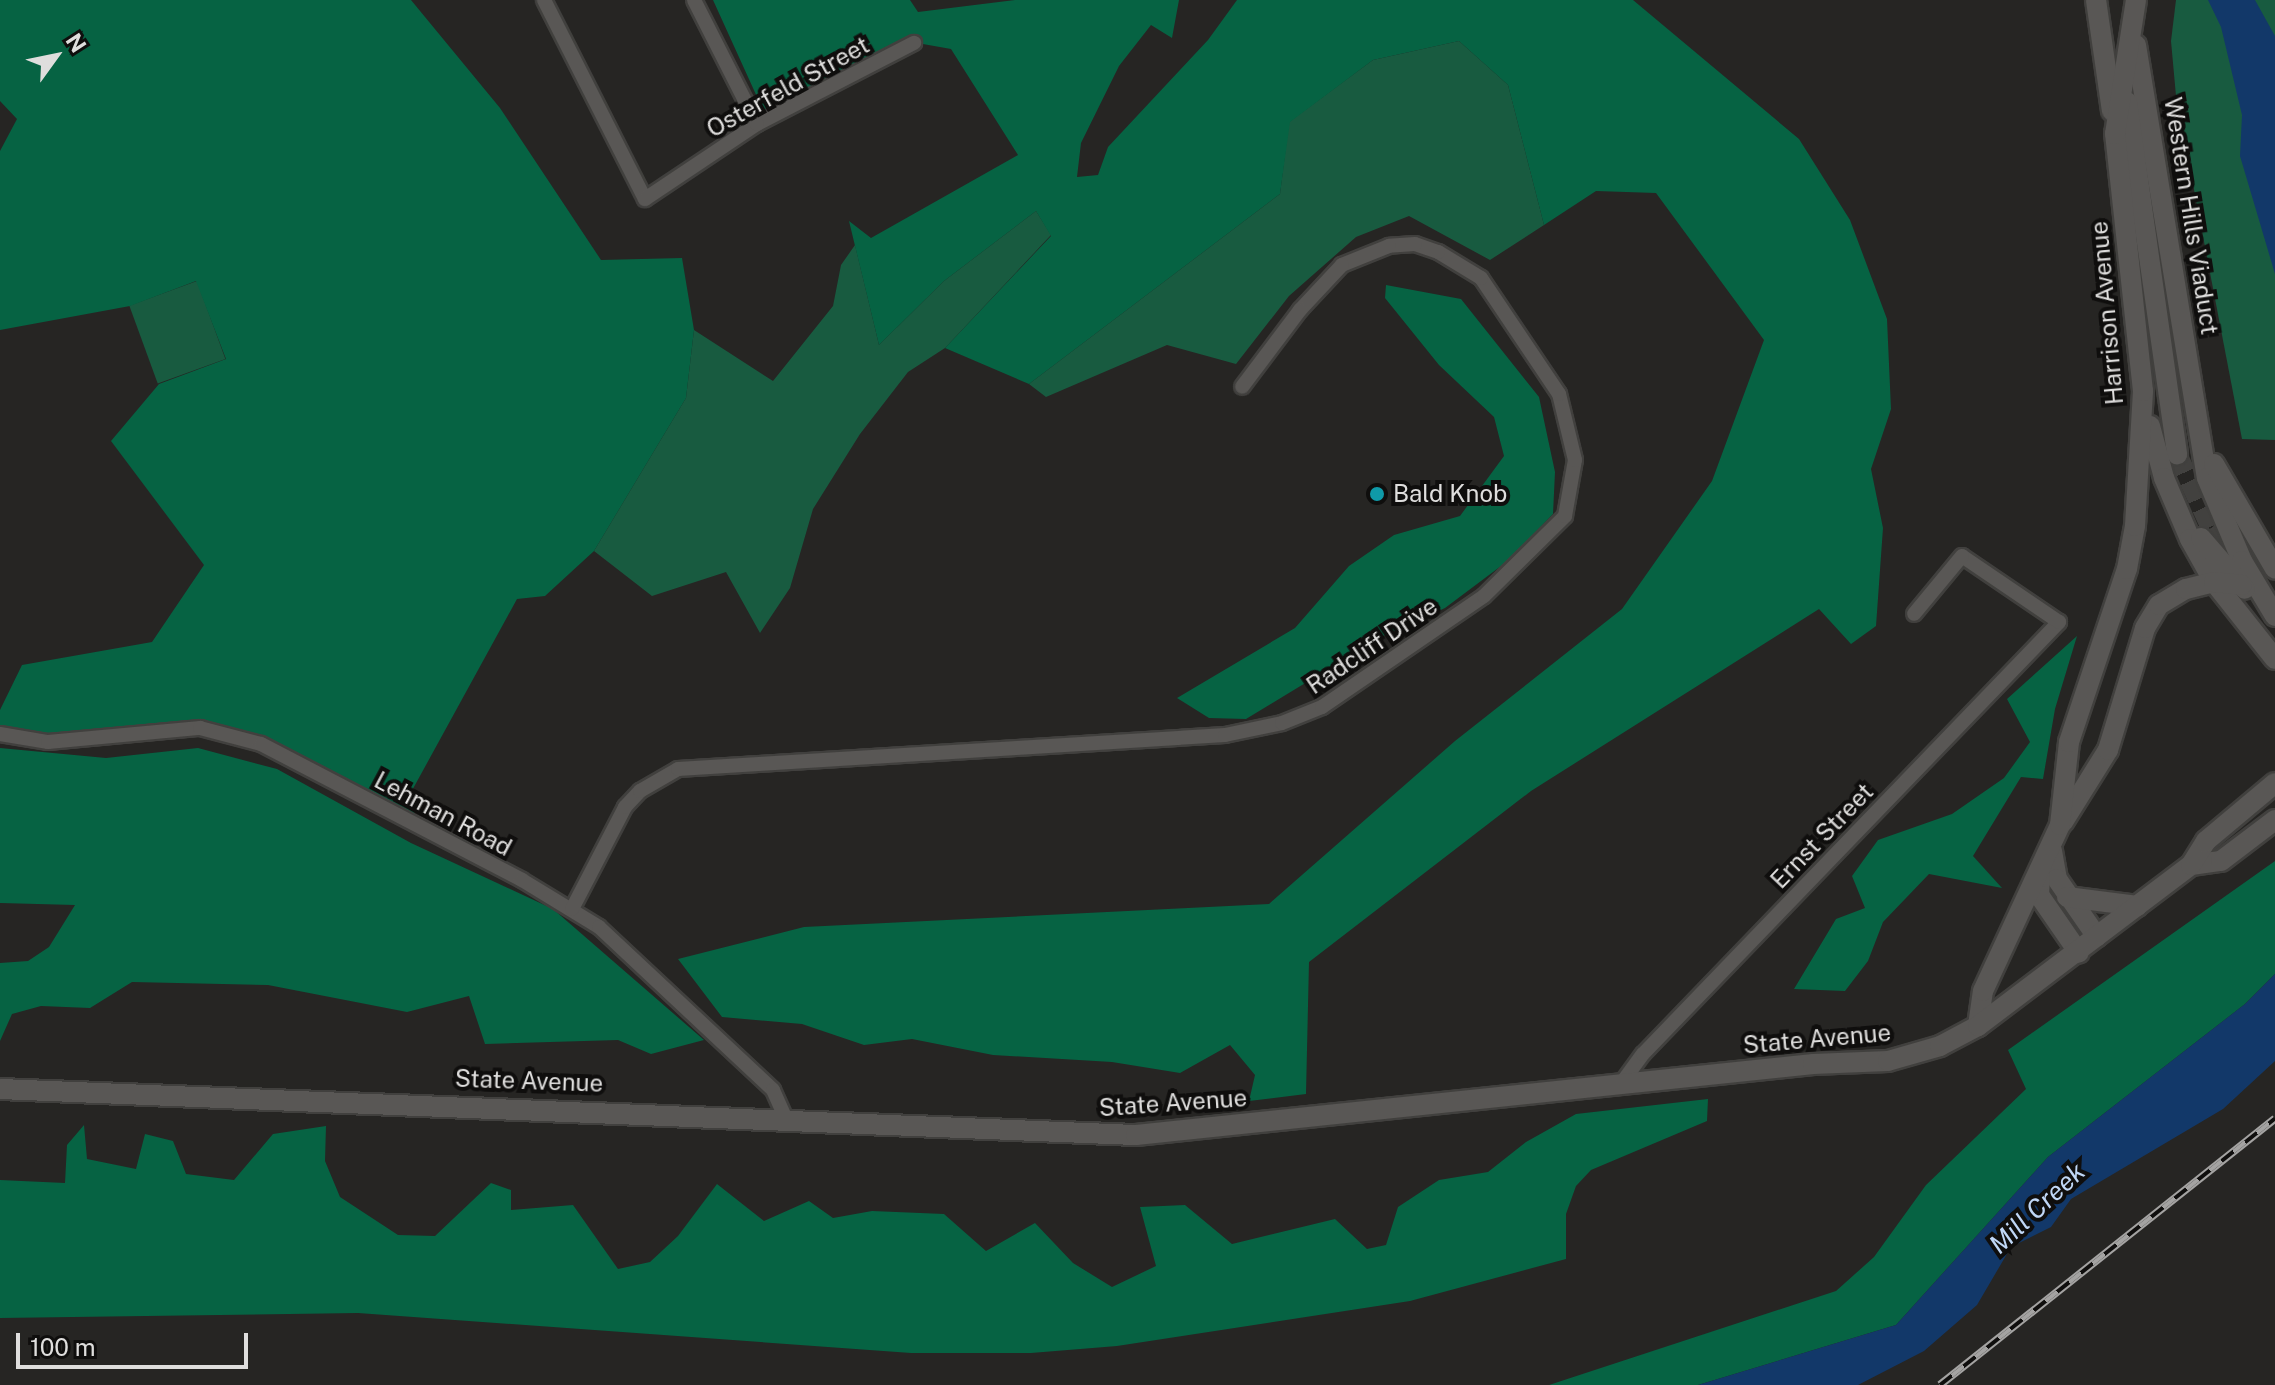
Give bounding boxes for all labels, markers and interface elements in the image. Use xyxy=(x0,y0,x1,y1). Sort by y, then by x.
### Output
north arrow xyxy=(16,16,96,96)
text: N xyxy=(61,29,92,57)
street label: Osterfeld Street xyxy=(702,30,874,144)
street label: Western Hills Viaduct xyxy=(2158,95,2224,337)
street label: Harrison Avenue xyxy=(2085,220,2129,406)
place label: Bald Knob xyxy=(1393,480,1507,508)
marker: Bald Knob xyxy=(1368,485,1386,503)
street label: Radcliff Drive xyxy=(1301,592,1443,700)
street label: Lehman Road xyxy=(369,766,517,862)
street label: Ernst Street xyxy=(1765,778,1879,894)
street label: State Avenue xyxy=(1742,1018,1892,1060)
street label: State Avenue xyxy=(454,1064,604,1098)
street label: State Avenue xyxy=(1098,1083,1248,1123)
water label: Mill Creek xyxy=(1983,1156,2091,1260)
scale bar xyxy=(20,1317,252,1367)
text: 100 m xyxy=(30,1333,96,1361)

